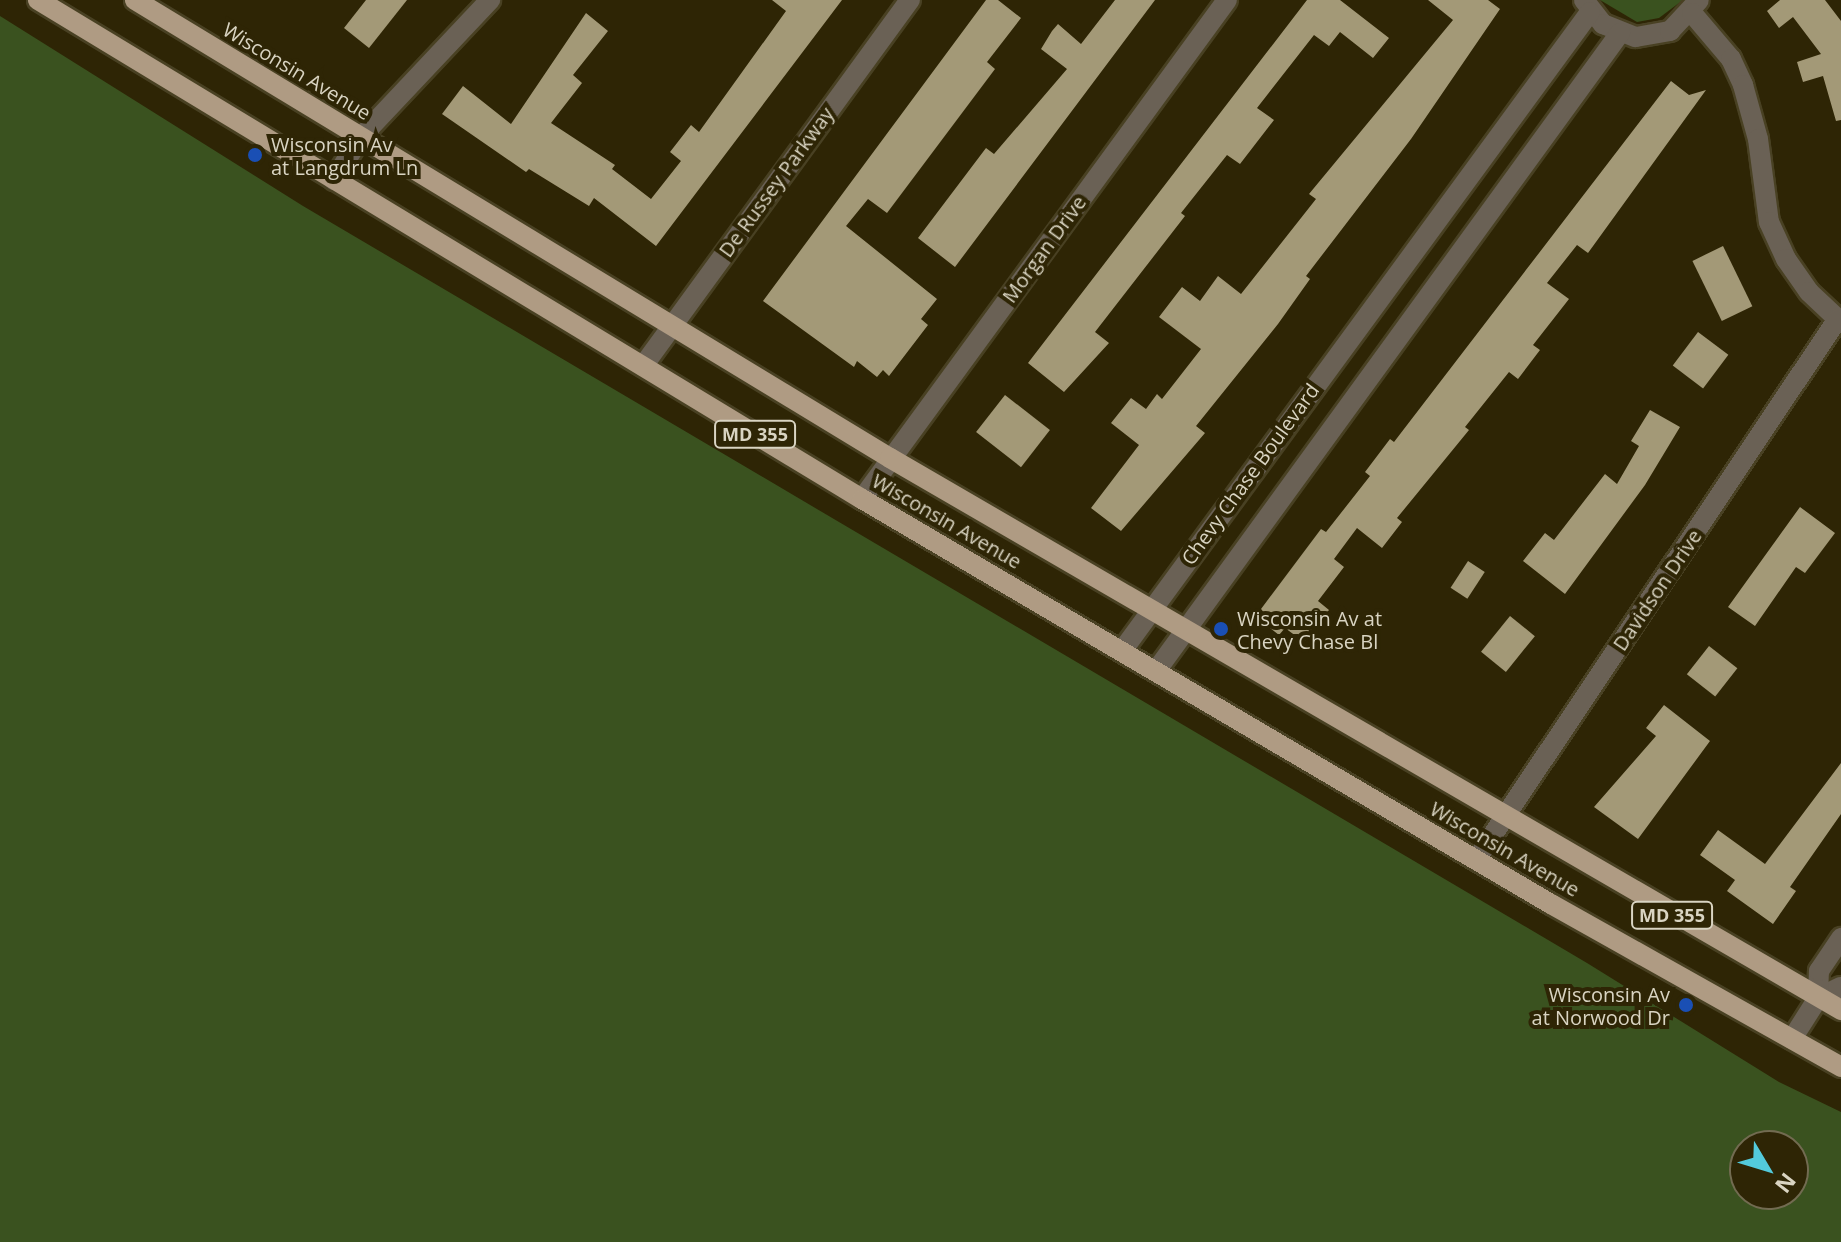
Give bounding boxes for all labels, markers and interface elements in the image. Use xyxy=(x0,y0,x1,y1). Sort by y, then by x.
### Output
street label: Wisconsin Avenue xyxy=(219,17,375,125)
street label: De Russey Parkway xyxy=(714,102,838,262)
place label: Wisconsin Av at Langdrum Ln xyxy=(271,132,418,179)
marker: Wisconsin Av at Langdrum Ln xyxy=(246,146,264,164)
street label: Morgan Drive xyxy=(997,191,1091,307)
street label: Chevy Chase Boulevard xyxy=(1176,379,1324,569)
road number: MD 355 xyxy=(713,420,797,448)
street label: Wisconsin Avenue xyxy=(868,468,1026,574)
street label: Davidson Drive xyxy=(1608,525,1706,655)
place label: Wisconsin Av at Chevy Chase Bl xyxy=(1237,606,1382,653)
marker: Wisconsin Av at Chevy Chase Bl xyxy=(1212,620,1230,638)
street label: Wisconsin Avenue xyxy=(1426,796,1584,902)
road number: MD 355 xyxy=(1630,901,1714,929)
place label: Wisconsin Av at Norwood Dr xyxy=(1532,982,1670,1029)
marker: Wisconsin Av at Norwood Dr xyxy=(1677,996,1695,1014)
north arrow xyxy=(1729,1130,1809,1210)
text: N xyxy=(1769,1167,1804,1200)

